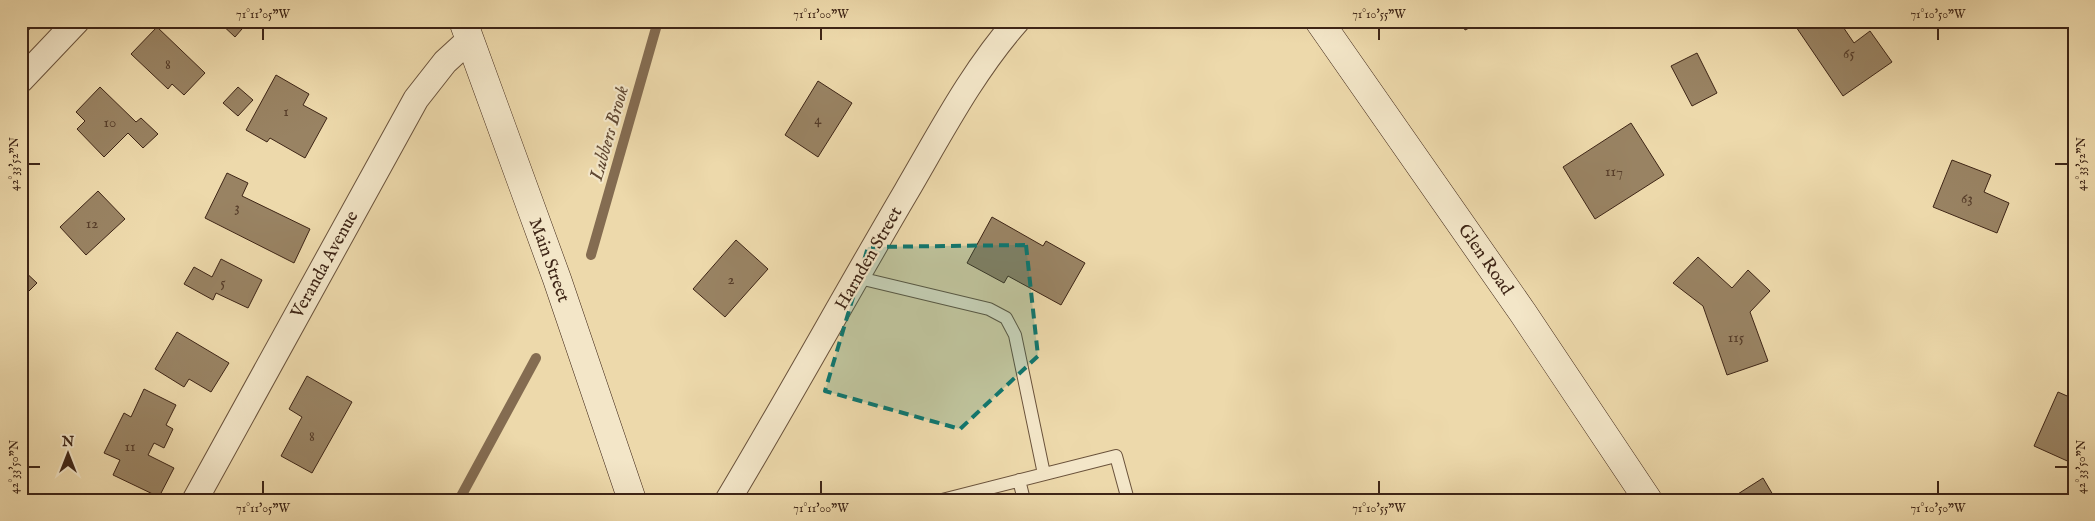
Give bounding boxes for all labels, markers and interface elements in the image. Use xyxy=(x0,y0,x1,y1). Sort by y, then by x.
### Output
text: 71°11'05"W xyxy=(236,7,290,22)
text: 71°11'00"W xyxy=(793,7,849,22)
text: 71°10'55"W xyxy=(1352,7,1406,22)
text: 71°10'50"W xyxy=(1910,7,1966,22)
house number: 65 xyxy=(1843,44,1855,63)
house number: 8 xyxy=(165,55,171,74)
water label: Lubbers Brook xyxy=(585,83,635,185)
house number: 1 xyxy=(283,102,289,121)
house number: 4 xyxy=(814,110,822,129)
house number: 10 xyxy=(104,113,116,132)
text: 42°33'52"N xyxy=(7,136,22,191)
text: 42°33'52"N xyxy=(2074,136,2089,191)
house number: 117 xyxy=(1605,162,1623,181)
house number: 63 xyxy=(1961,189,1973,208)
house number: 3 xyxy=(234,198,240,217)
street label: Harnden Street xyxy=(830,203,908,315)
street label: Veranda Avenue xyxy=(286,207,364,323)
house number: 12 xyxy=(86,214,98,233)
street label: Main Street xyxy=(523,215,574,306)
street label: Glen Road xyxy=(1452,220,1518,300)
house number: 2 xyxy=(727,270,735,289)
house number: 5 xyxy=(220,273,226,292)
house number: 115 xyxy=(1728,328,1745,347)
house number: 8 xyxy=(309,427,315,446)
north arrow xyxy=(42,428,92,478)
text: N xyxy=(61,433,74,451)
house number: 11 xyxy=(124,437,136,456)
text: 42°33'50"N xyxy=(7,439,22,494)
text: 42°33'50"N xyxy=(2074,439,2089,494)
text: 71°11'05"W xyxy=(236,501,290,516)
text: 71°11'00"W xyxy=(793,501,849,516)
text: 71°10'55"W xyxy=(1352,501,1406,516)
text: 71°10'50"W xyxy=(1910,501,1966,516)

